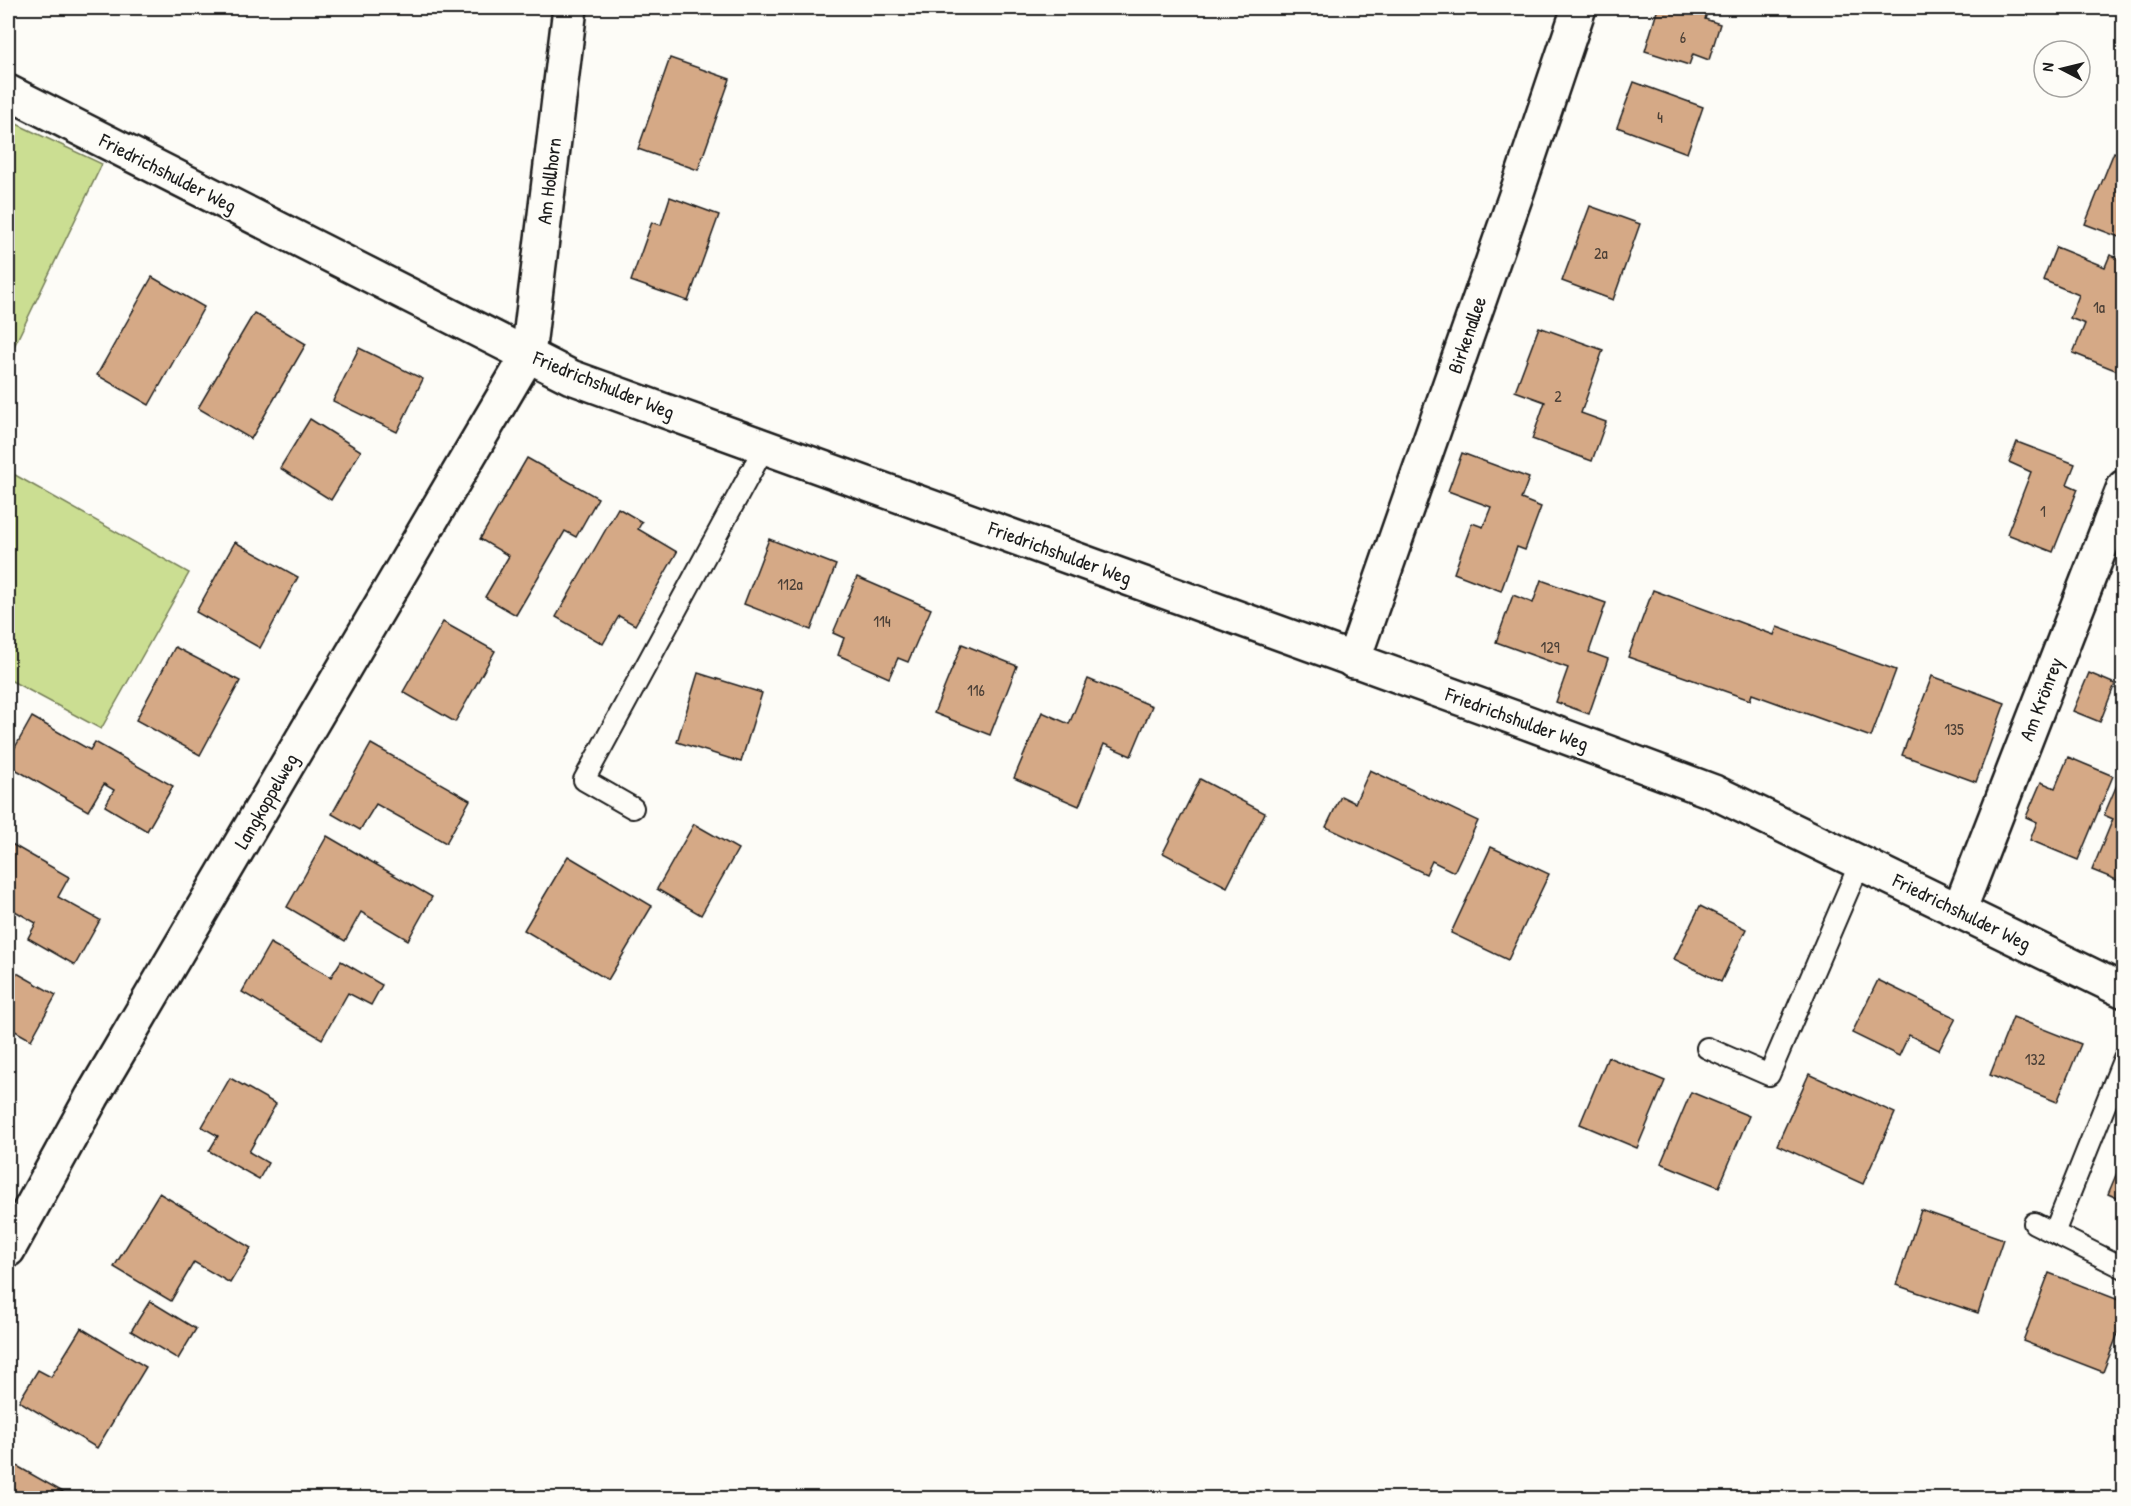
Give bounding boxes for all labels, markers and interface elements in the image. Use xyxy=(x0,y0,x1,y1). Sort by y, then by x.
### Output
house number: 6 xyxy=(1680,26,1686,48)
north arrow xyxy=(2032,39,2092,99)
text: N xyxy=(2036,61,2059,73)
house number: 4 xyxy=(1657,106,1663,128)
street label: Friedrichshulder Weg xyxy=(94,126,241,219)
street label: Am Hollhorn xyxy=(530,136,567,226)
house number: 2a xyxy=(1594,242,1608,264)
street label: Birkenallee xyxy=(1441,293,1492,377)
house number: 1a xyxy=(2093,296,2105,318)
street label: Friedrichshulder Weg xyxy=(528,343,679,425)
house number: 2 xyxy=(1554,385,1562,407)
house number: 1 xyxy=(2040,500,2046,522)
street label: Friedrichshulder Weg xyxy=(984,514,1136,591)
house number: 112a xyxy=(777,573,803,595)
house number: 114 xyxy=(873,610,891,632)
house number: 129 xyxy=(1540,636,1560,658)
street label: Am Krönrey xyxy=(2012,653,2069,744)
house number: 116 xyxy=(967,679,985,701)
street label: Friedrichshulder Weg xyxy=(1441,680,1593,757)
house number: 135 xyxy=(1944,718,1964,740)
street label: Langkoppelweg xyxy=(227,748,304,853)
street label: Friedrichshulder Weg xyxy=(1888,866,2036,957)
house number: 132 xyxy=(2025,1048,2046,1070)

